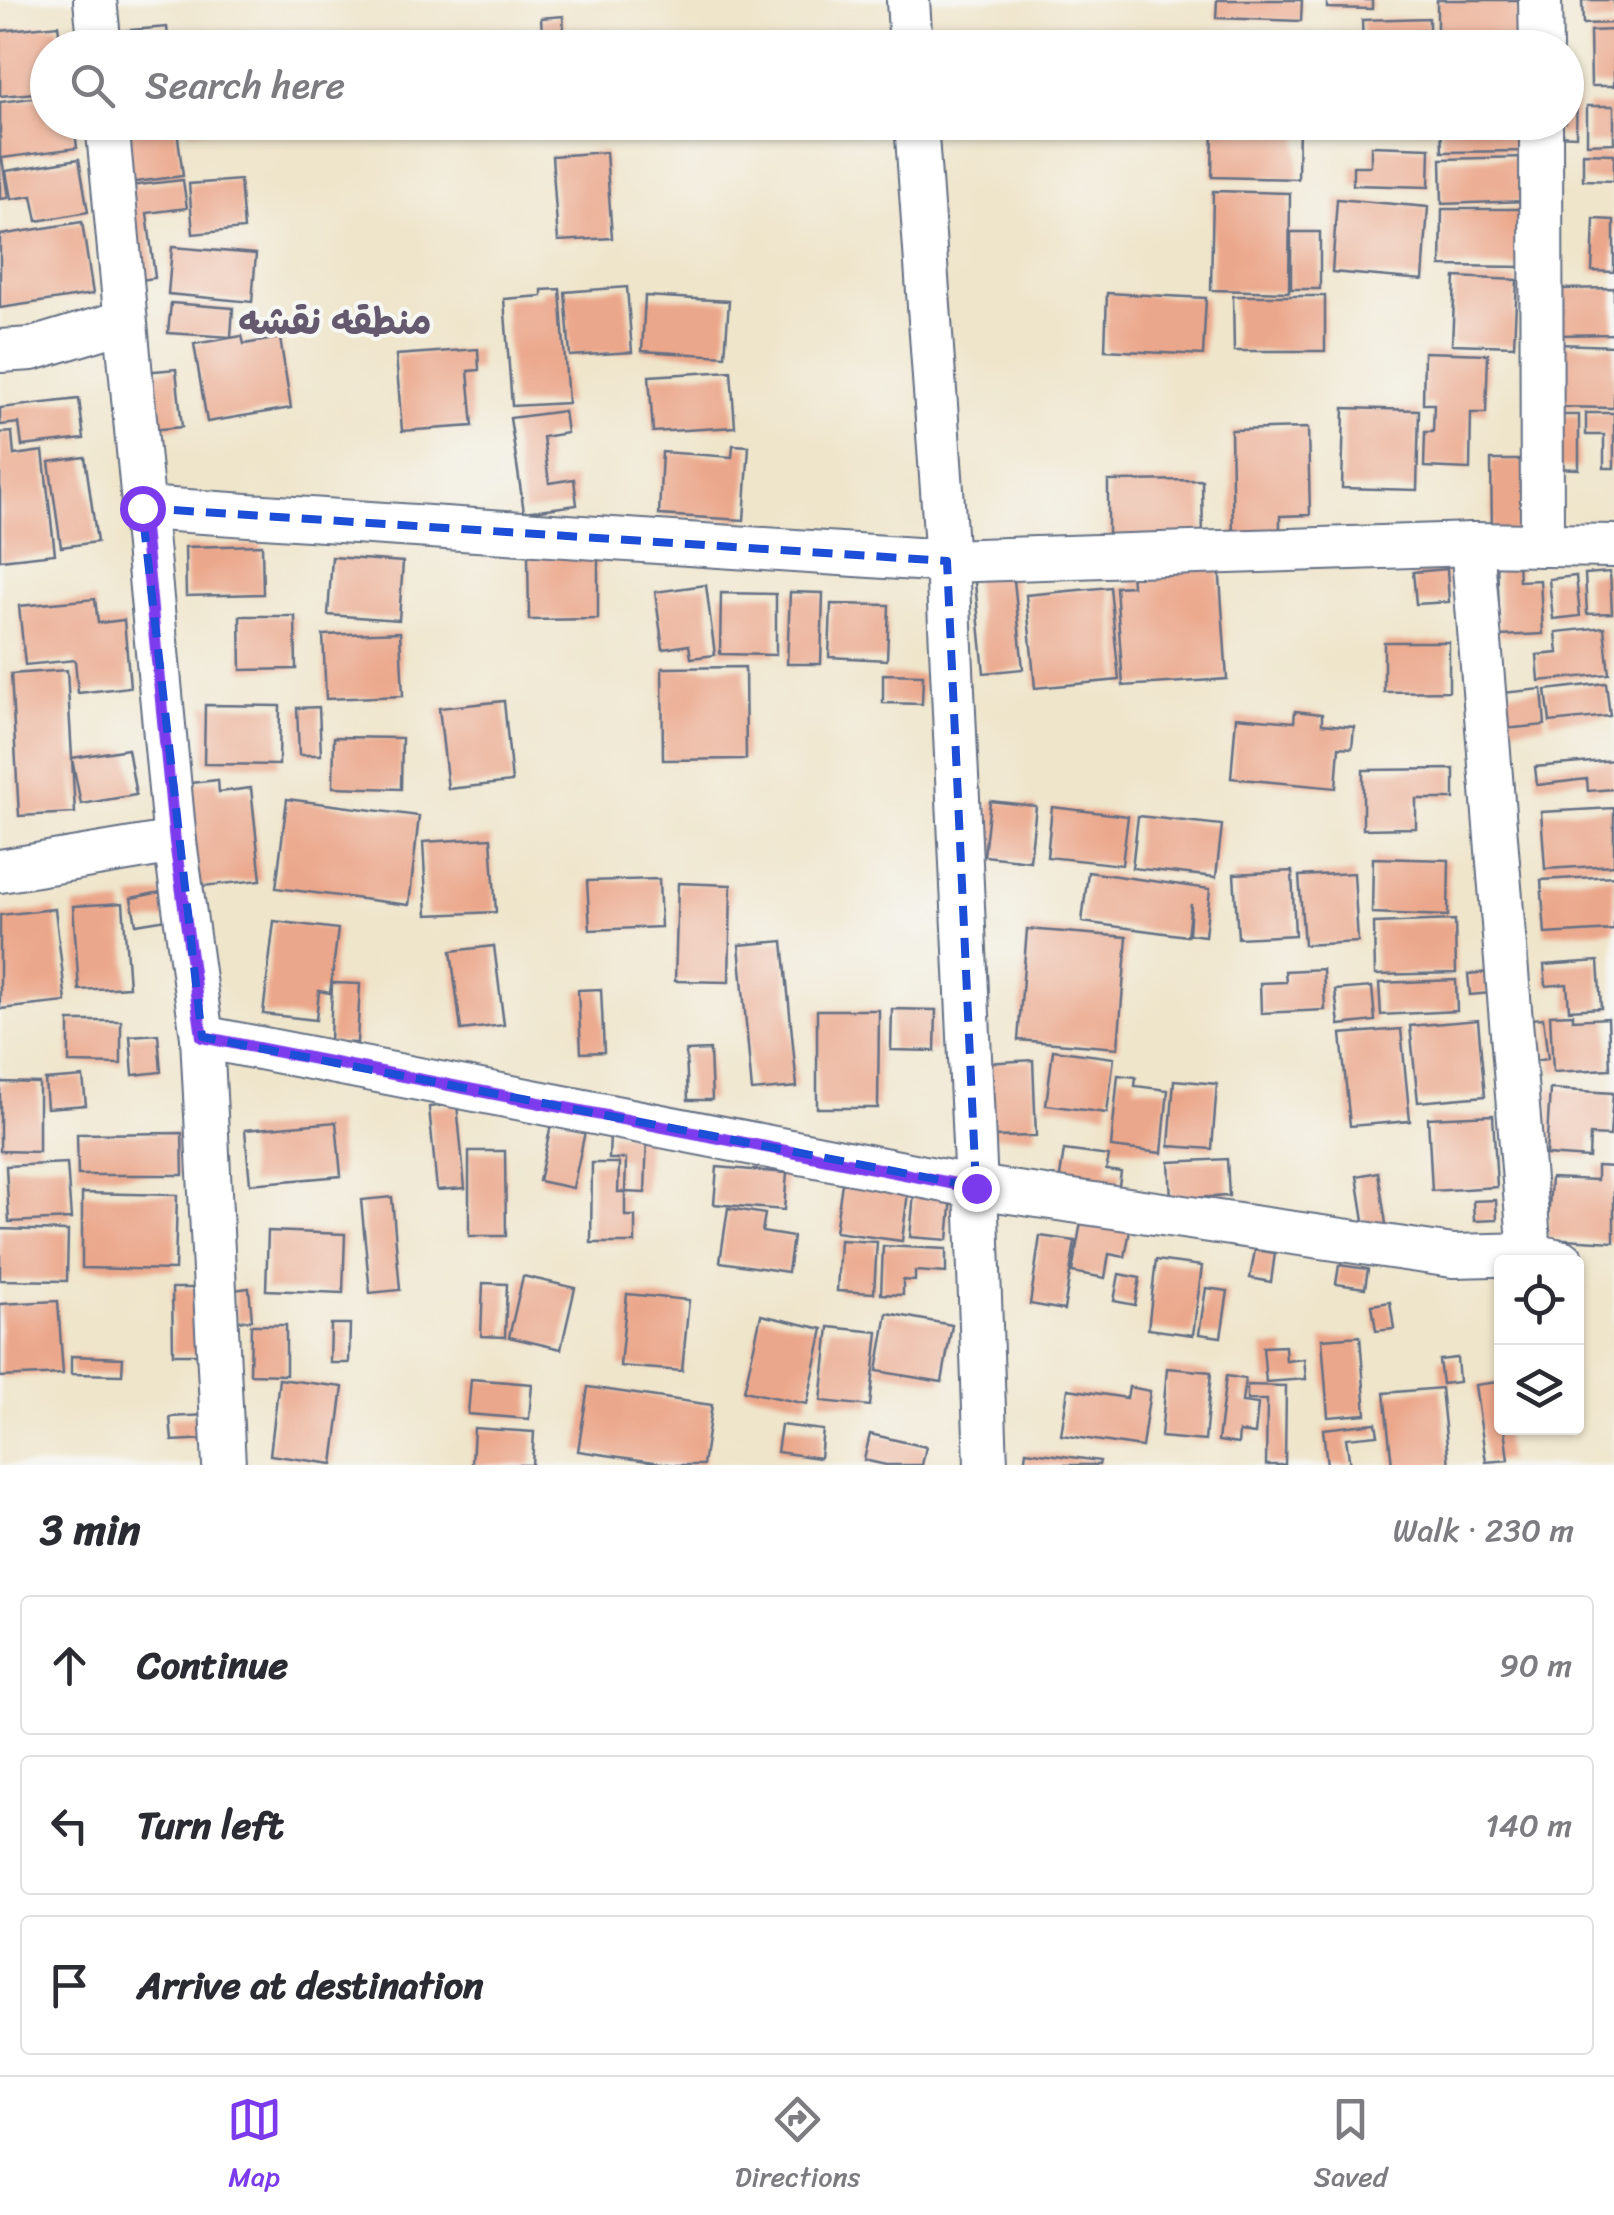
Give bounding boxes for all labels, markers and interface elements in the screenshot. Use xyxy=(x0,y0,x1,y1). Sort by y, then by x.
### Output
search box xyxy=(30,30,1584,140)
text: Search here xyxy=(145,52,345,119)
icon: search xyxy=(65,58,120,113)
district label: منطقه نقشه xyxy=(238,288,432,355)
route start xyxy=(120,486,166,532)
route end xyxy=(954,1166,1000,1212)
map controls xyxy=(1494,1255,1584,1435)
button: locate xyxy=(1494,1255,1584,1345)
button: layers xyxy=(1494,1345,1584,1435)
text: 3 min xyxy=(40,1493,140,1567)
text: Walk · 230 m xyxy=(1393,1502,1574,1559)
text: Continue xyxy=(137,1632,288,1699)
text: 90 m xyxy=(1499,1637,1572,1694)
icon: ahead xyxy=(42,1638,97,1693)
text: Turn left xyxy=(137,1792,283,1859)
text: 140 m xyxy=(1485,1797,1572,1854)
icon: left xyxy=(42,1798,97,1853)
text: Arrive at destination xyxy=(137,1952,484,2019)
icon: arrive xyxy=(42,1958,97,2013)
tab: Map xyxy=(227,2092,282,2201)
tab: Directions xyxy=(735,2092,860,2201)
tab: Saved xyxy=(1314,2092,1387,2201)

